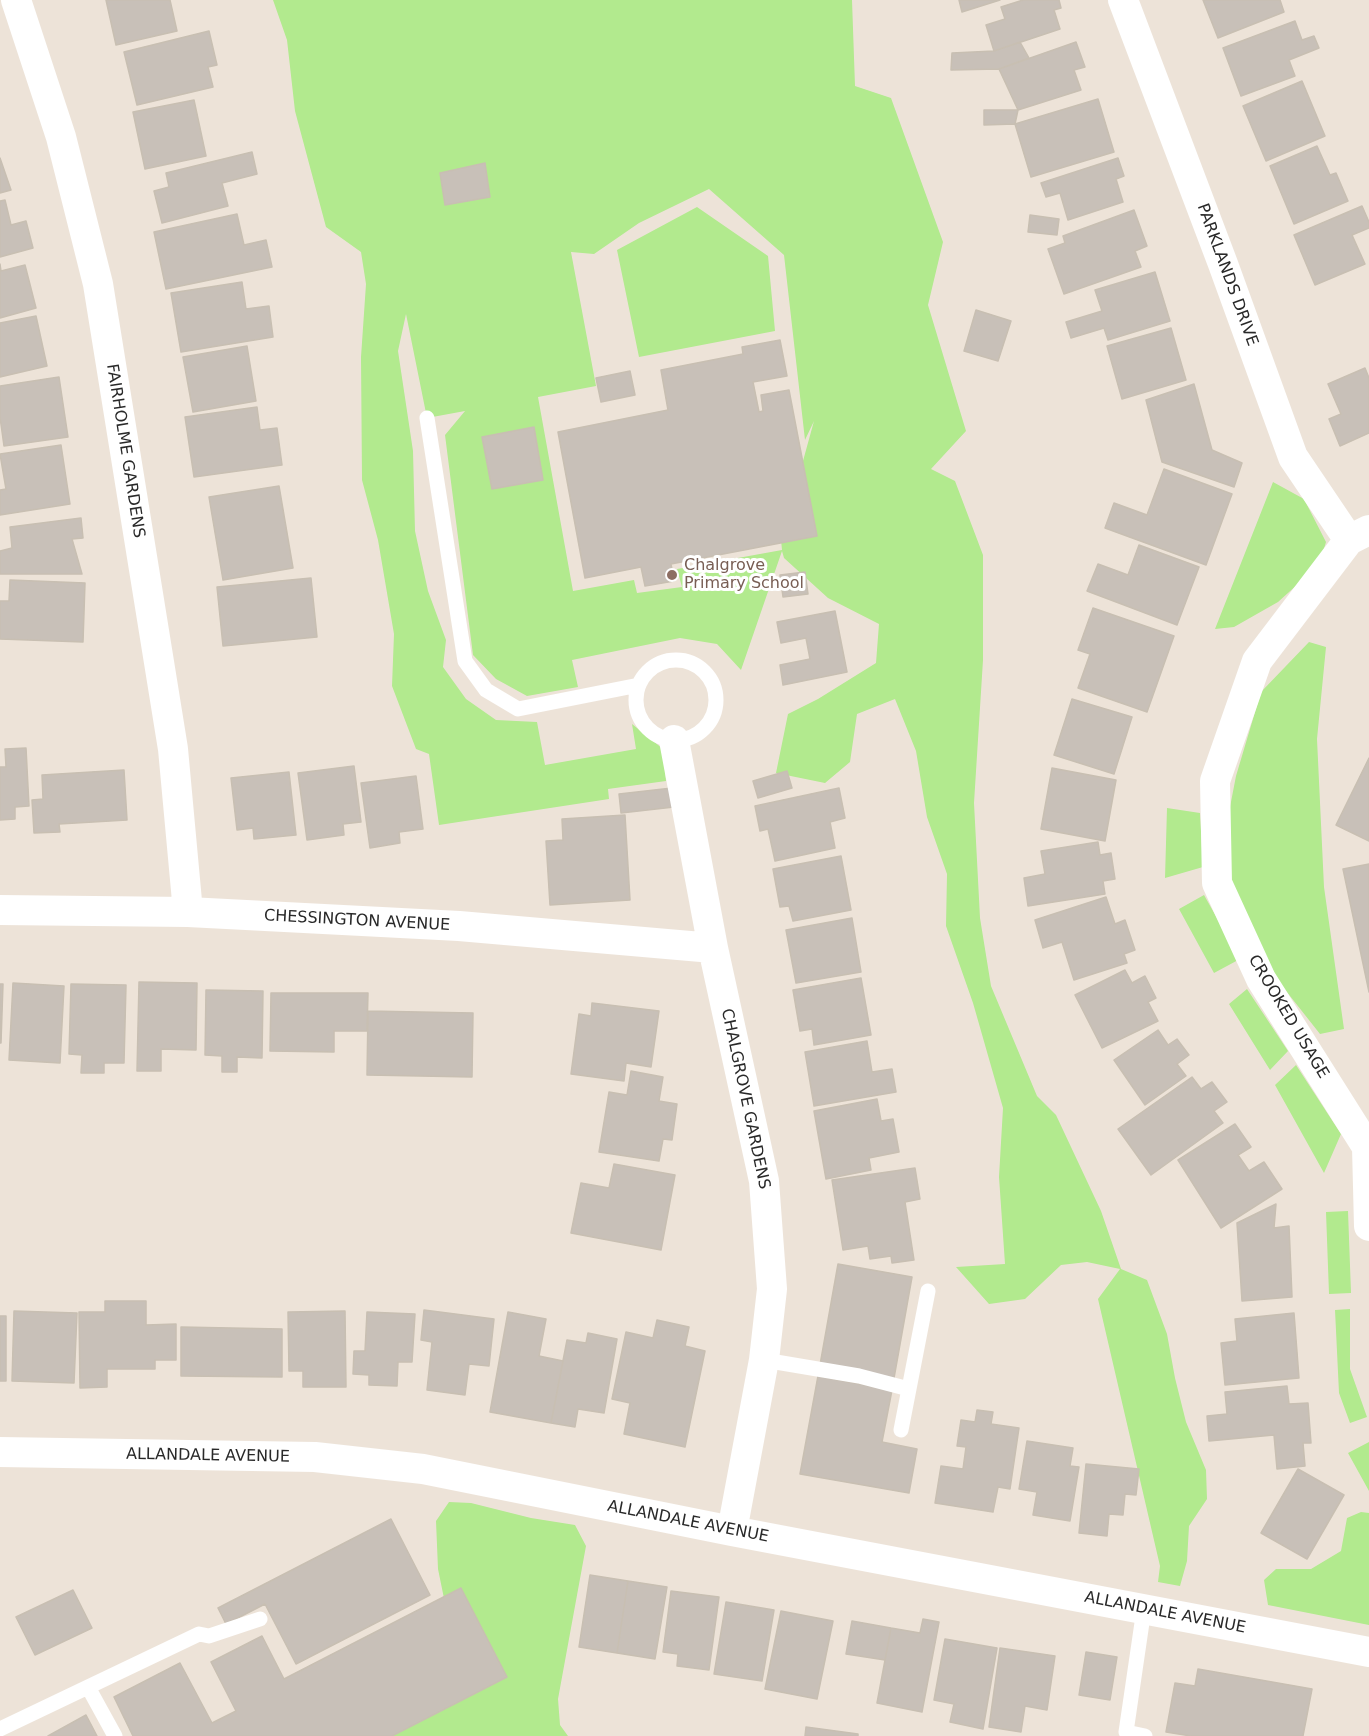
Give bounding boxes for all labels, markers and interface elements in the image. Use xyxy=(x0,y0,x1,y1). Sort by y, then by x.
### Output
street label: PARKLANDS DRIVE xyxy=(1192,201,1262,349)
street label: FAIRHOLME GARDENS xyxy=(102,363,148,539)
place label: Chalgrove Primary School xyxy=(684,556,804,594)
marker: Chalgrove Primary School xyxy=(665,568,679,582)
street label: CHESSINGTON AVENUE xyxy=(263,907,451,935)
street label: CROOKED USAGE xyxy=(1244,952,1332,1082)
street label: CHALGROVE GARDENS xyxy=(716,1007,774,1191)
street label: ALLANDALE AVENUE xyxy=(126,1445,290,1467)
street label: ALLANDALE AVENUE xyxy=(606,1497,770,1547)
street label: ALLANDALE AVENUE xyxy=(1083,1588,1247,1638)

